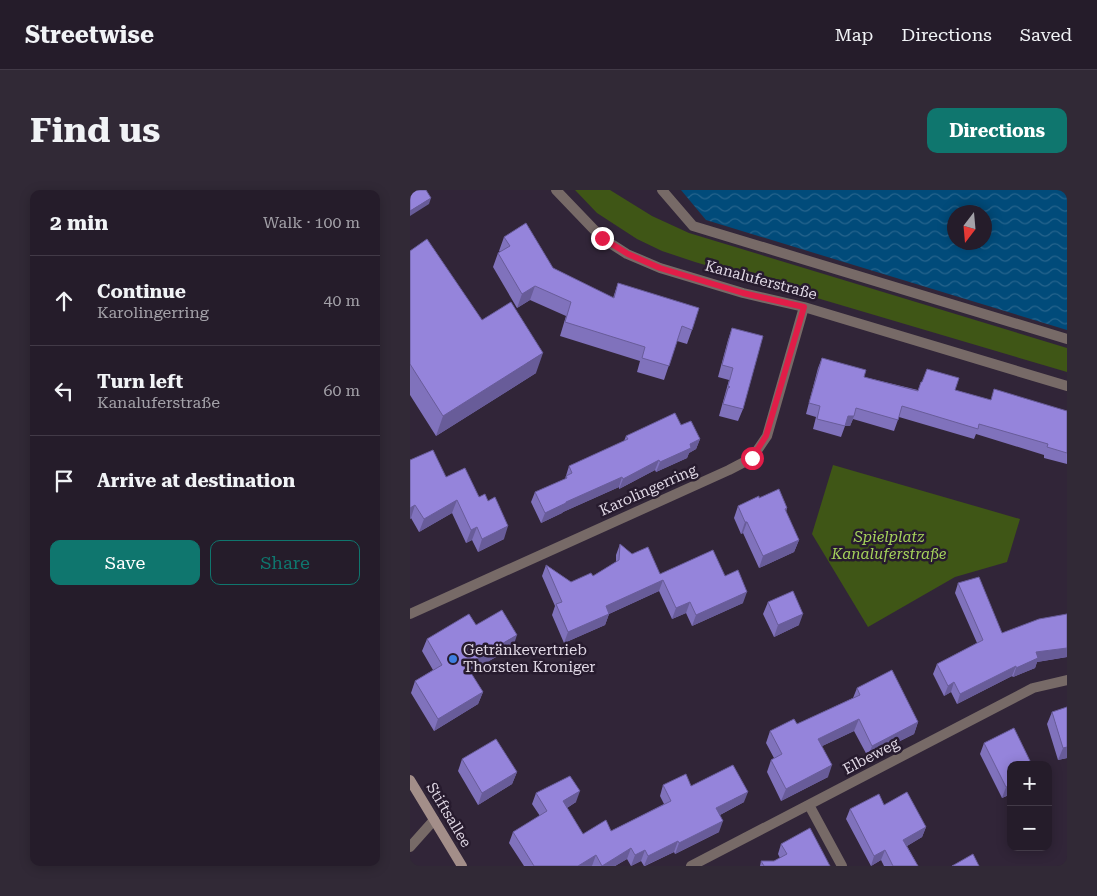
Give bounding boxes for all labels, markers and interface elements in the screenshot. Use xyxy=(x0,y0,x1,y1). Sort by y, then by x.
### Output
text: Streetwise xyxy=(25,21,154,49)
text: Map xyxy=(835,24,873,45)
text: Directions xyxy=(901,24,992,45)
text: Saved xyxy=(1020,24,1072,45)
button: Directions xyxy=(927,108,1067,153)
text: Find us xyxy=(30,110,160,151)
north arrow xyxy=(947,205,992,250)
text: 2 min xyxy=(50,211,108,235)
text: Walk · 100 m xyxy=(263,213,360,232)
route end xyxy=(591,227,614,250)
street label: Kanaluferstraße xyxy=(703,256,819,304)
text: Continue xyxy=(97,280,186,303)
icon: ahead xyxy=(50,287,78,315)
text: 40 m xyxy=(323,291,360,310)
text: Karolingerring xyxy=(97,303,209,322)
text: Turn left xyxy=(97,370,183,393)
icon: left xyxy=(50,377,78,405)
text: 60 m xyxy=(323,381,360,400)
text: Kanaluferstraße xyxy=(97,393,220,412)
route start xyxy=(741,447,764,470)
street label: Karolingerring xyxy=(596,460,700,520)
icon: arrive xyxy=(50,467,78,495)
text: Arrive at destination xyxy=(97,469,295,492)
park label: Spielplatz Kanaluferstraße xyxy=(831,528,947,563)
button: Save xyxy=(50,540,200,585)
button: Share xyxy=(210,540,360,585)
place label: Getränkevertrieb Thorsten Kroniger xyxy=(463,641,596,676)
marker: Getränkevertrieb Thorsten Kroniger xyxy=(447,653,459,665)
street label: Elbeweg xyxy=(840,734,902,778)
map controls xyxy=(1007,761,1052,851)
button: + xyxy=(1007,761,1052,806)
street label: Stiftsallee xyxy=(423,779,475,851)
button: − xyxy=(1007,806,1052,851)

